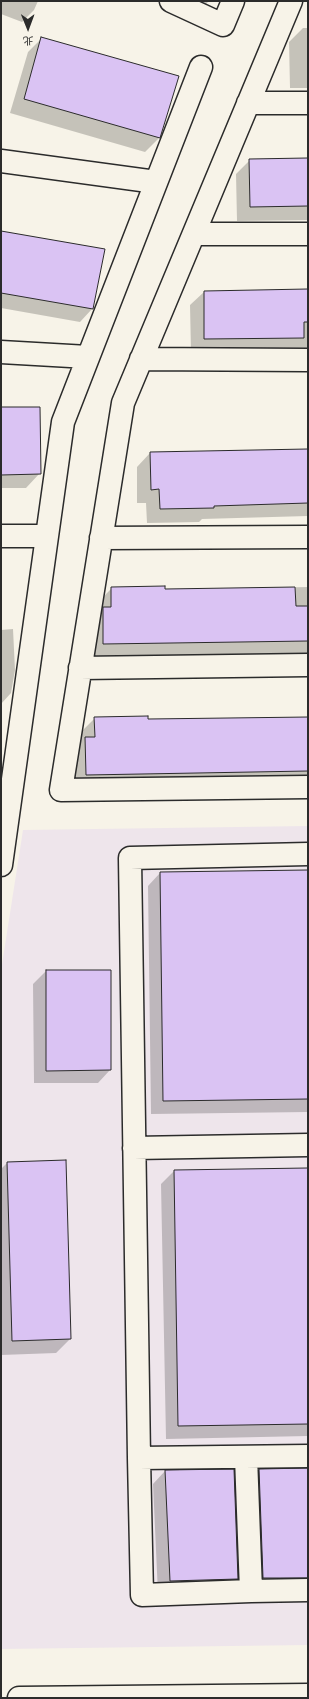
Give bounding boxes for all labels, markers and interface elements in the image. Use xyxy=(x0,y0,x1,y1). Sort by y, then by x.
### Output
north arrow xyxy=(8,8,48,48)
text: 北 xyxy=(23,34,34,47)

